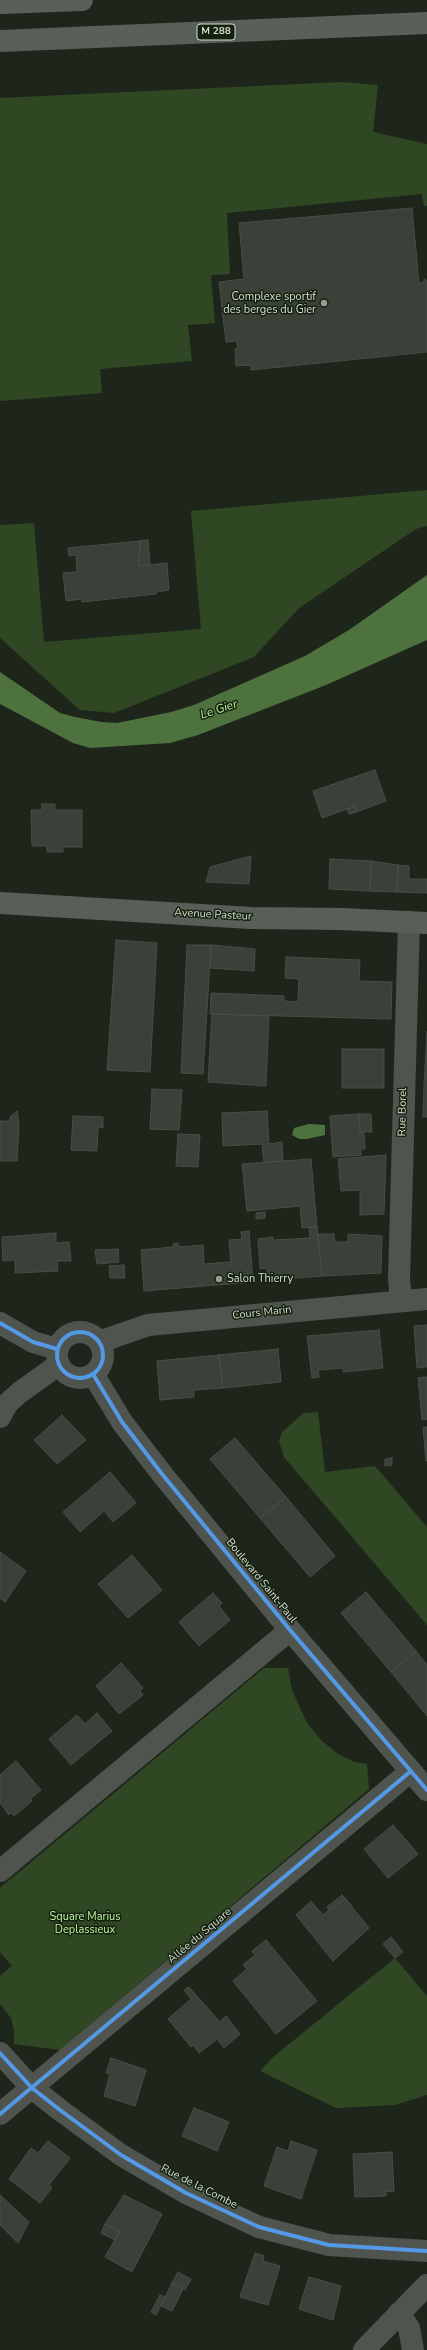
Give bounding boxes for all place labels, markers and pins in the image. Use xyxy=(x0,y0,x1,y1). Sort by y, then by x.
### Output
place label: Complexe sportif des berges du Gier xyxy=(223,290,316,316)
marker: Complexe sportif des berges du Gier xyxy=(319,298,329,308)
place label: Salon Thierry xyxy=(227,1272,293,1286)
marker: Salon Thierry xyxy=(214,1274,224,1284)

